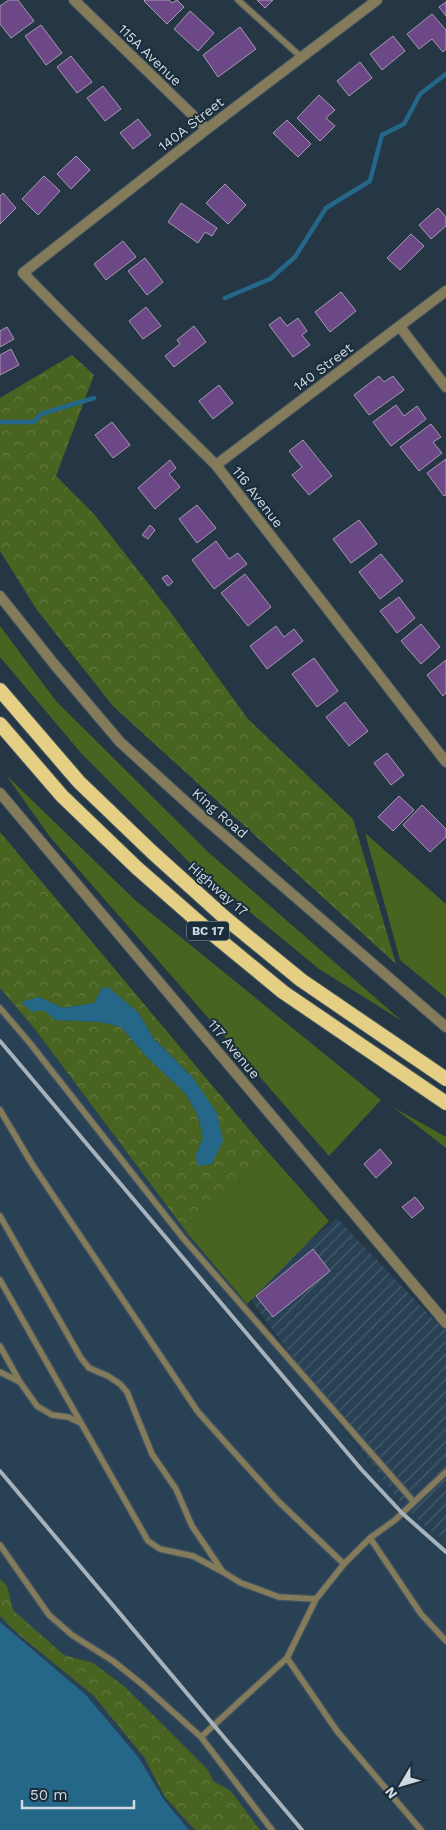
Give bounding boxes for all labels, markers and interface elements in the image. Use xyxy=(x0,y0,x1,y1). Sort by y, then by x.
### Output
street label: 115A Avenue xyxy=(115,21,185,89)
street label: 140A Street xyxy=(155,94,227,154)
street label: 140 Street xyxy=(290,340,356,394)
street label: 116 Avenue xyxy=(229,463,287,531)
street label: King Road xyxy=(189,785,251,841)
street label: Highway 17 xyxy=(185,859,251,919)
road number: BC 17 xyxy=(187,921,229,940)
street label: 117 Avenue xyxy=(205,1016,263,1082)
north arrow xyxy=(376,1760,426,1810)
scale bar xyxy=(22,1778,135,1810)
text: N xyxy=(381,1784,400,1802)
text: 50 m xyxy=(30,1786,67,1804)

